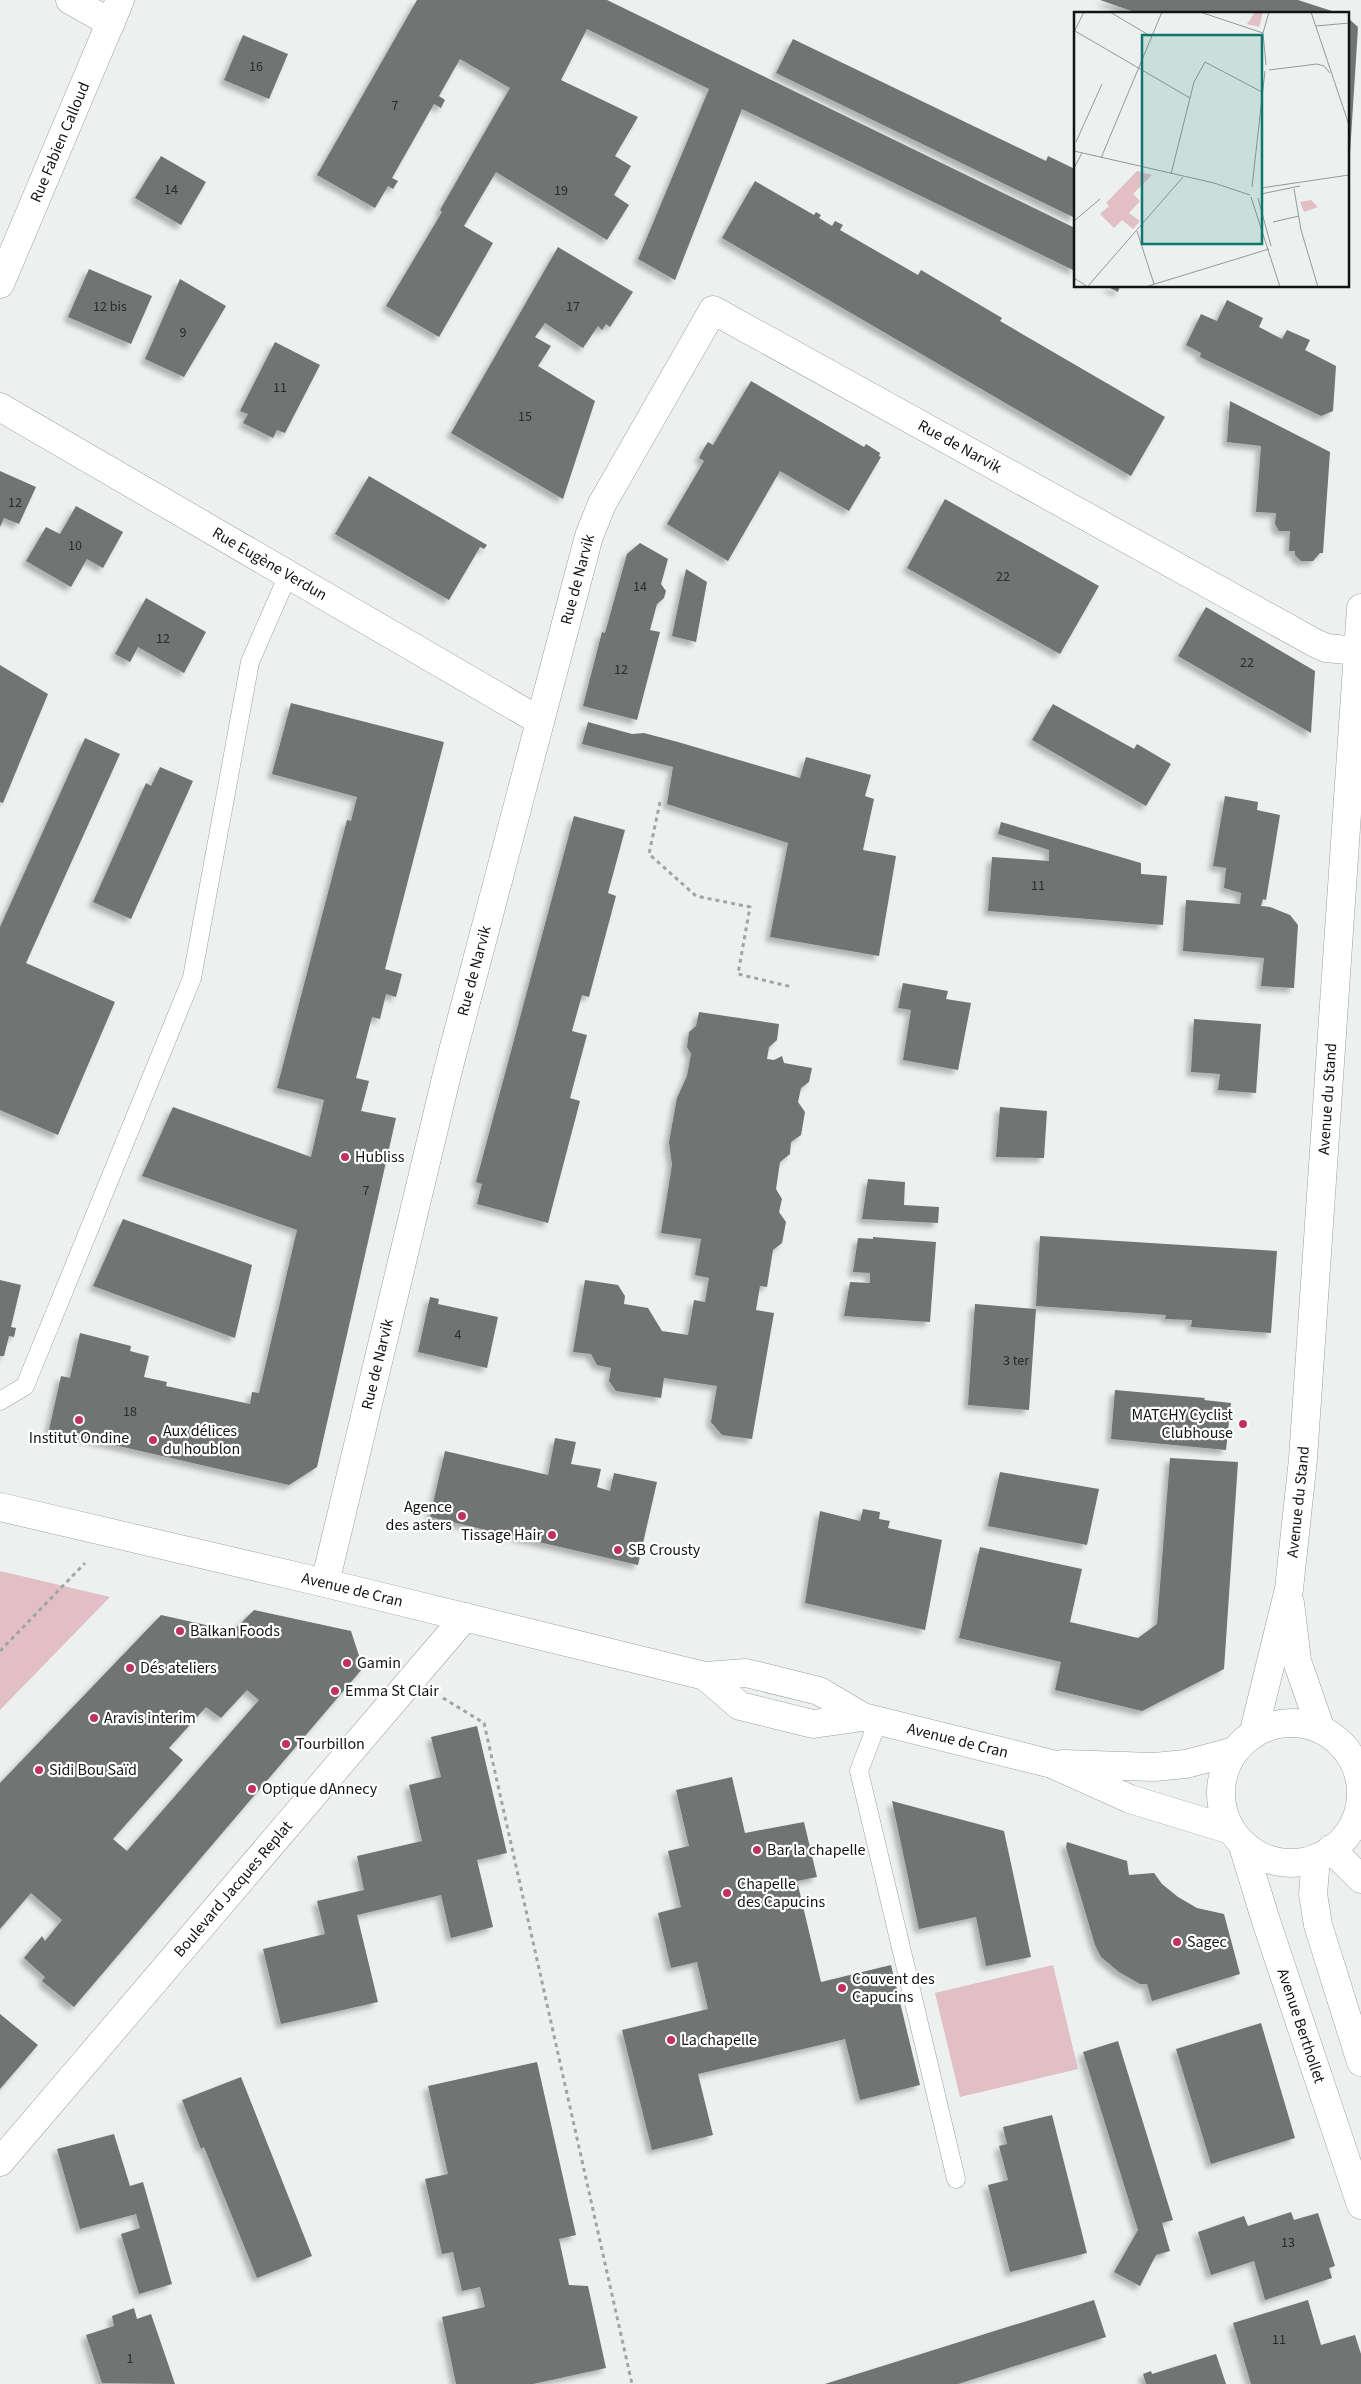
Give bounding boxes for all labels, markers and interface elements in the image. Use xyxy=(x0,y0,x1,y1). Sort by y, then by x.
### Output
inset map xyxy=(1074,12,1348,288)
house number: 16 xyxy=(249,57,263,77)
street label: Rue Fabien Calloud xyxy=(25,79,95,206)
house number: 7 xyxy=(392,96,399,116)
house number: 14 xyxy=(164,180,178,200)
house number: 19 xyxy=(554,181,568,201)
house number: 12 bis xyxy=(93,297,127,317)
house number: 17 xyxy=(566,297,580,317)
house number: 9 xyxy=(180,323,187,343)
house number: 11 xyxy=(273,378,287,398)
house number: 15 xyxy=(518,407,532,427)
street label: Rue de Narvik xyxy=(914,414,1006,479)
house number: 12 xyxy=(8,493,22,513)
street label: Rue Eugène Verdun xyxy=(208,522,331,606)
street label: Rue de Narvik xyxy=(555,532,600,627)
house number: 10 xyxy=(68,536,82,556)
house number: 22 xyxy=(996,567,1010,587)
house number: 14 xyxy=(633,577,647,597)
house number: 12 xyxy=(156,629,170,649)
house number: 22 xyxy=(1240,653,1254,673)
house number: 12 xyxy=(614,660,628,680)
house number: 11 xyxy=(1031,876,1045,896)
street label: Rue de Narvik xyxy=(452,923,497,1019)
street label: Avenue du Stand xyxy=(1313,1042,1342,1156)
place label: Hubliss xyxy=(355,1146,405,1168)
marker: Hubliss xyxy=(339,1151,351,1163)
house number: 7 xyxy=(363,1181,370,1201)
street label: Rue de Narvik xyxy=(356,1316,399,1412)
house number: 4 xyxy=(455,1325,462,1345)
house number: 3 ter xyxy=(1003,1351,1029,1371)
house number: 18 xyxy=(123,1402,137,1422)
place label: MATCHY Cyclist Clubhouse xyxy=(1132,1404,1234,1444)
marker: Institut Ondine xyxy=(73,1414,85,1426)
marker: MATCHY Cyclist Clubhouse xyxy=(1237,1418,1249,1430)
place label: Aux délices du houblon xyxy=(163,1420,240,1460)
place label: Institut Ondine xyxy=(29,1427,129,1449)
marker: Aux délices du houblon xyxy=(147,1434,159,1446)
street label: Avenue du Stand xyxy=(1281,1445,1315,1559)
place label: Agence des asters xyxy=(386,1496,452,1536)
marker: Agence des asters xyxy=(456,1510,468,1522)
place label: Tissage Hair xyxy=(461,1524,542,1546)
marker: Tissage Hair xyxy=(546,1529,558,1541)
place label: SB Crousty xyxy=(628,1539,701,1561)
marker: SB Crousty xyxy=(612,1544,624,1556)
street label: Avenue de Cran xyxy=(299,1567,405,1613)
place label: Balkan Foods xyxy=(190,1620,280,1642)
marker: Balkan Foods xyxy=(174,1625,186,1637)
place label: Gamin xyxy=(357,1652,401,1674)
place label: Dés ateliers xyxy=(140,1657,217,1679)
marker: Gamin xyxy=(341,1657,353,1669)
marker: Dés ateliers xyxy=(124,1662,136,1674)
place label: Emma St Clair xyxy=(345,1680,439,1702)
marker: Emma St Clair xyxy=(329,1685,341,1697)
place label: Aravis interim xyxy=(104,1707,196,1729)
marker: Aravis interim xyxy=(88,1712,100,1724)
street label: Avenue de Cran xyxy=(905,1717,1011,1764)
place label: Tourbillon xyxy=(296,1733,365,1755)
marker: Tourbillon xyxy=(280,1738,292,1750)
place label: Sidi Bou Saïd xyxy=(49,1759,137,1781)
marker: Sidi Bou Saïd xyxy=(33,1764,45,1776)
place label: Optique dAnnecy xyxy=(262,1778,378,1800)
marker: Optique dAnnecy xyxy=(246,1783,258,1795)
street label: Boulevard Jacques Replat xyxy=(168,1816,298,1962)
place label: Bar la chapelle xyxy=(767,1839,866,1861)
marker: Bar la chapelle xyxy=(751,1844,763,1856)
place label: Chapelle des Capucins xyxy=(737,1873,825,1913)
marker: Chapelle des Capucins xyxy=(721,1887,733,1899)
place label: Sagec xyxy=(1187,1931,1227,1953)
marker: Sagec xyxy=(1171,1936,1183,1948)
street label: Avenue Berthollet xyxy=(1272,1966,1331,2087)
place label: Couvent des Capucins xyxy=(852,1968,935,2008)
marker: Couvent des Capucins xyxy=(836,1982,848,1994)
place label: La chapelle xyxy=(681,2029,757,2051)
marker: La chapelle xyxy=(665,2034,677,2046)
house number: 13 xyxy=(1281,2233,1295,2253)
house number: 11 xyxy=(1272,2330,1286,2350)
house number: 1 xyxy=(127,2349,134,2369)

